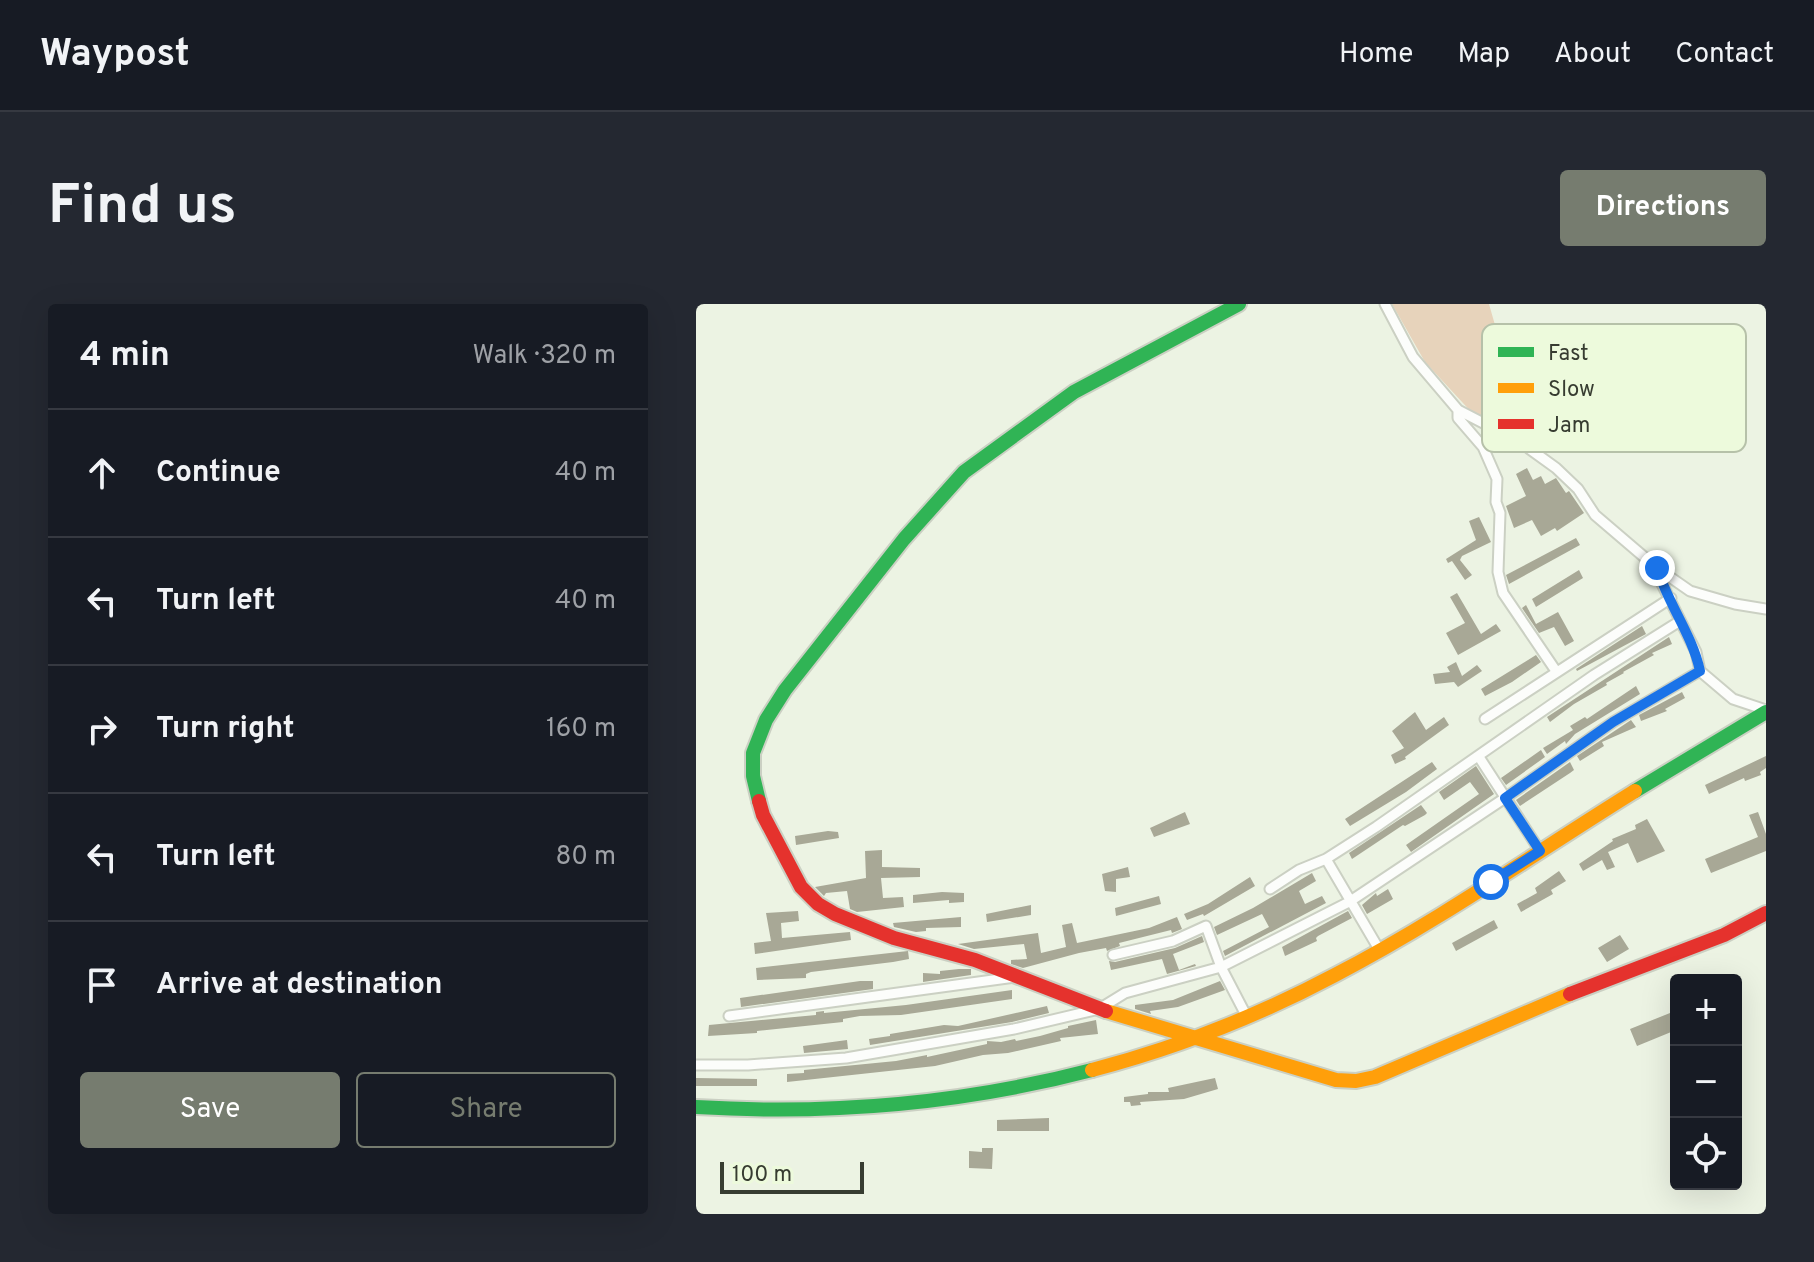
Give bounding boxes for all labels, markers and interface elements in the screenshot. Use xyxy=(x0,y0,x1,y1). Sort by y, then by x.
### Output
text: Waypost xyxy=(40,31,190,80)
text: Home xyxy=(1339,37,1413,73)
text: Map xyxy=(1457,37,1510,73)
text: About xyxy=(1554,37,1631,73)
text: Contact xyxy=(1675,37,1774,73)
button: Directions xyxy=(1560,170,1766,246)
text: Find us xyxy=(48,173,237,243)
legend xyxy=(1482,324,1746,452)
text: 4 min xyxy=(80,335,170,378)
text: Walk · 320 m xyxy=(472,340,616,373)
text: Fast xyxy=(1548,341,1589,368)
text: Slow xyxy=(1548,377,1595,404)
text: Jam xyxy=(1548,413,1591,440)
icon: ahead xyxy=(80,451,124,495)
text: Continue xyxy=(156,455,281,492)
text: 40 m xyxy=(555,457,616,490)
route end xyxy=(1639,550,1675,586)
icon: left xyxy=(80,579,124,623)
text: Turn left xyxy=(156,583,276,620)
text: 40 m xyxy=(555,585,616,618)
icon: right xyxy=(80,707,124,751)
text: Turn right xyxy=(156,711,294,748)
text: 160 m xyxy=(546,713,616,746)
icon: left xyxy=(80,835,124,879)
text: Turn left xyxy=(156,839,276,876)
text: 80 m xyxy=(556,841,616,874)
route start xyxy=(1473,864,1509,900)
icon: arrive xyxy=(80,963,124,1007)
text: Arrive at destination xyxy=(156,967,442,1004)
map controls xyxy=(1670,974,1742,1190)
button: + xyxy=(1670,974,1742,1046)
button: − xyxy=(1670,1046,1742,1118)
button: Save xyxy=(80,1072,340,1148)
button: Share xyxy=(356,1072,616,1148)
button: locate xyxy=(1670,1118,1742,1190)
scale bar xyxy=(720,1158,864,1194)
text: 100 m xyxy=(732,1162,792,1189)

